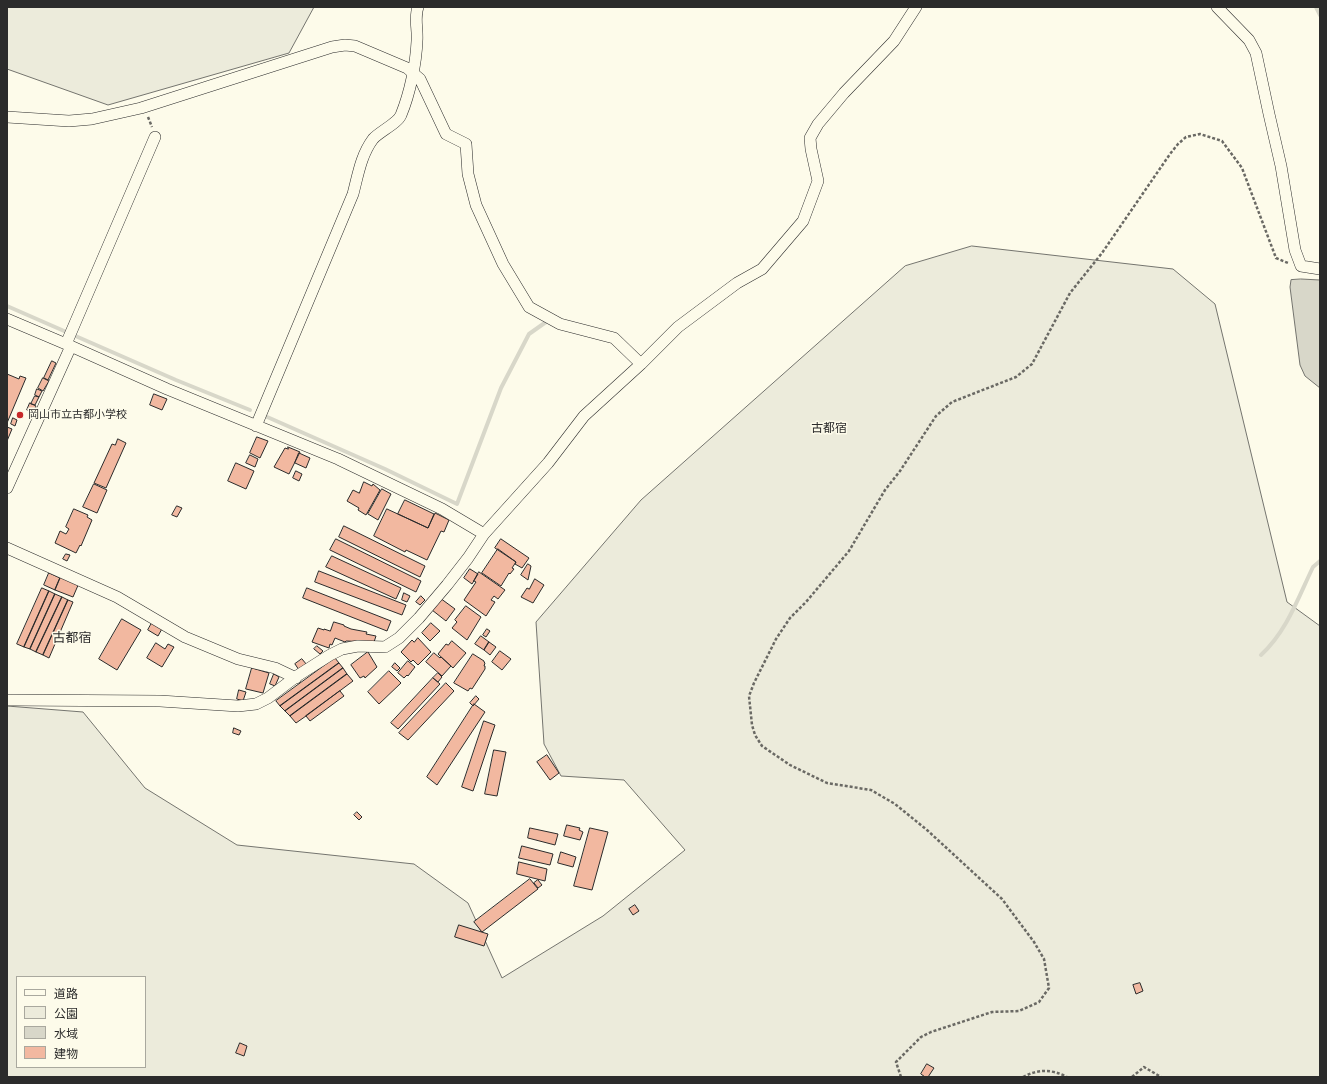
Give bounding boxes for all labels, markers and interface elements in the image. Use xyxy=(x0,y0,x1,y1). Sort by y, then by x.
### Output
place label: 岡山市立古都小学校 xyxy=(28,408,127,422)
marker: 岡山市立古都小学校 xyxy=(15,410,25,420)
district label: 古都宿 xyxy=(811,422,847,436)
district label: 古都宿 xyxy=(53,630,91,646)
legend xyxy=(16,976,146,1068)
text: 道路 xyxy=(54,987,78,1001)
text: 公園 xyxy=(54,1007,78,1021)
text: 水域 xyxy=(54,1027,78,1041)
text: 建物 xyxy=(54,1047,78,1061)

